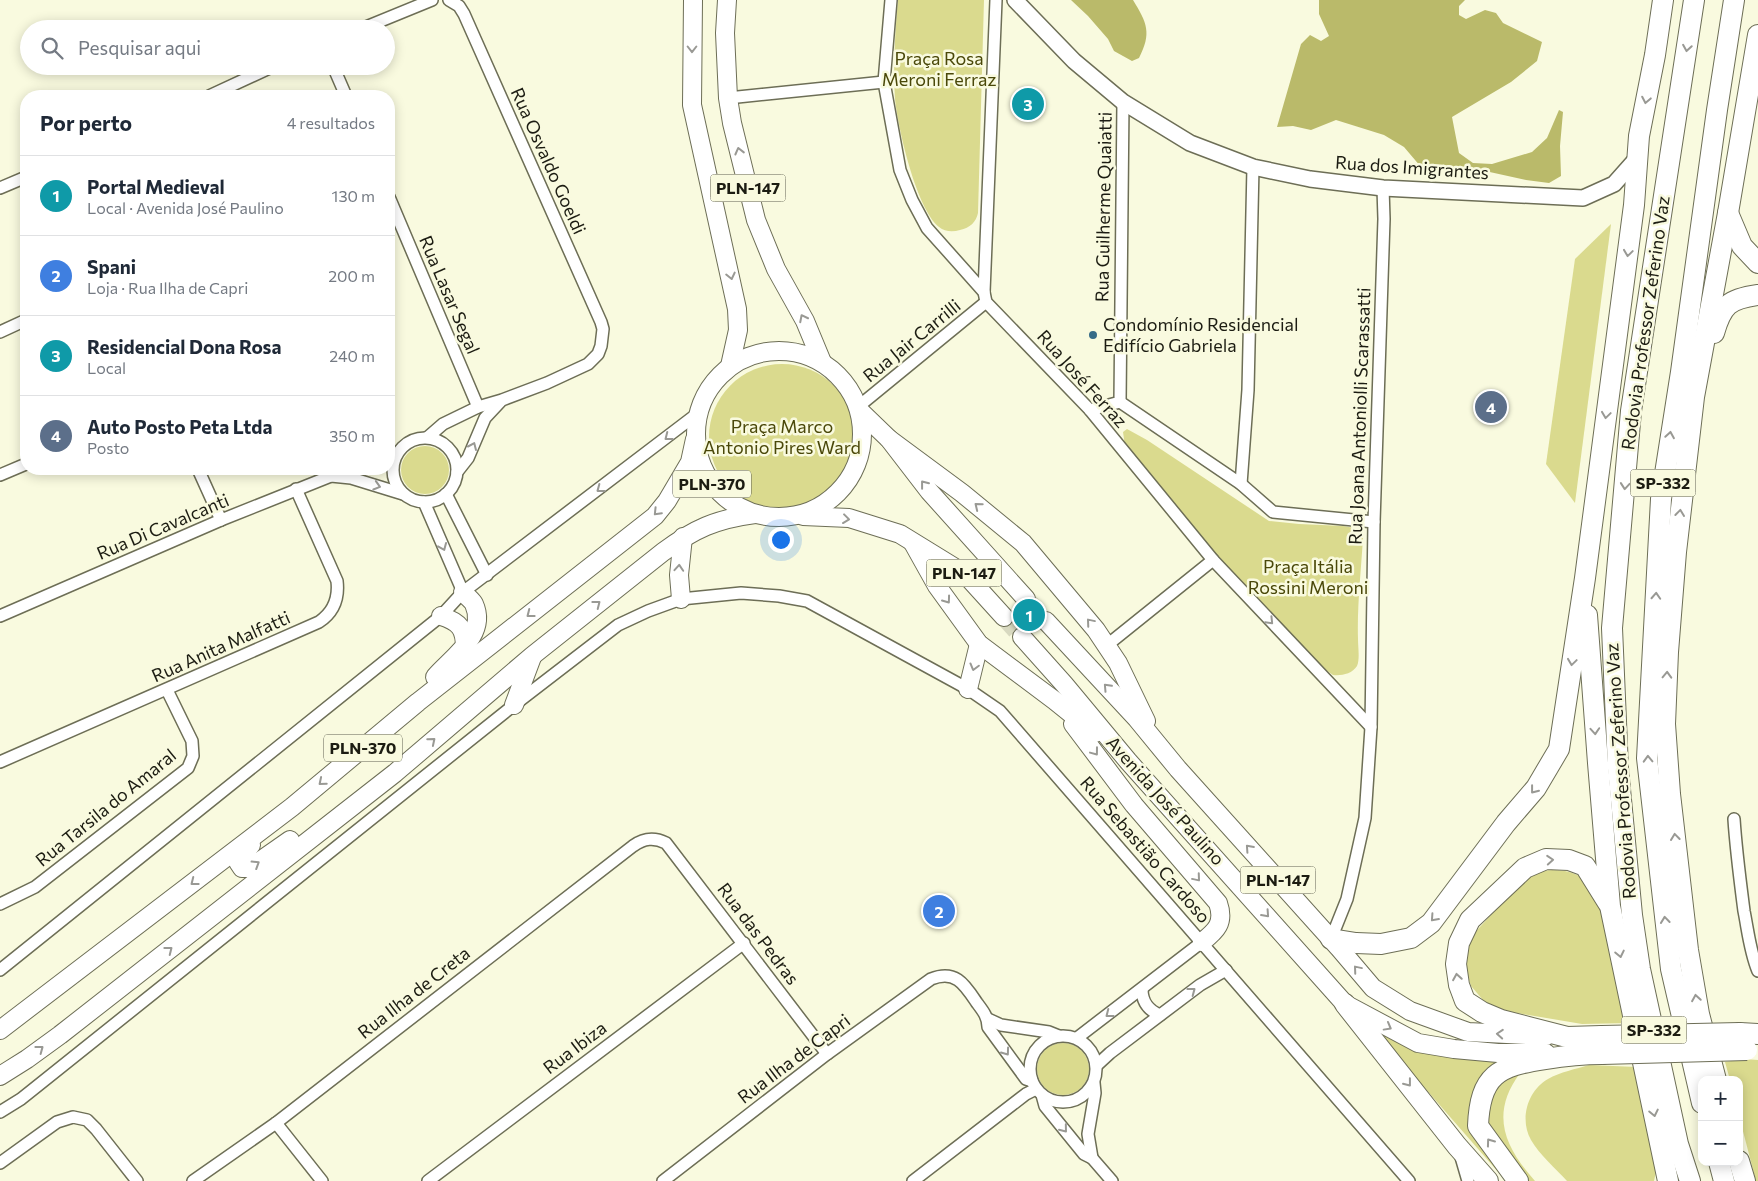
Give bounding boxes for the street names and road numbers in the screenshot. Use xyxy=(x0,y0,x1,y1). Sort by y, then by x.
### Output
street label: Rua Osvaldo Goeldi xyxy=(507,84,591,237)
street label: Rua Guilherme Quaiatti xyxy=(1090,112,1116,302)
street label: Rua dos Imigrantes xyxy=(1334,151,1490,183)
road number: PLN-147 xyxy=(710,174,786,202)
street label: Rodovia Professor Zeferino Vaz xyxy=(1616,194,1674,451)
street label: Rua Lasar Segal xyxy=(415,232,485,357)
street label: Rua Joana Antoniolli Scarassatti xyxy=(1344,287,1374,545)
street label: Rua Jair Carrilli xyxy=(858,294,965,386)
street label: Rua José Ferraz xyxy=(1033,325,1132,432)
road number: SP-332 xyxy=(1630,469,1696,496)
road number: PLN-370 xyxy=(673,470,751,498)
street label: Rua Di Cavalcanti xyxy=(93,488,232,564)
road number: PLN-147 xyxy=(926,560,1002,586)
street label: Rua Anita Malfatti xyxy=(148,606,293,686)
street label: Rodovia Professor Zeferino Vaz xyxy=(1600,642,1640,900)
street label: Avenida José Paulino xyxy=(1102,731,1230,869)
road number: PLN-370 xyxy=(324,734,402,761)
street label: Rua Tarsila do Amaral xyxy=(31,744,180,871)
street label: Rua Sebastião Cardoso xyxy=(1076,771,1215,927)
road number: PLN-147 xyxy=(1240,866,1316,894)
street label: Rua das Pedras xyxy=(713,878,804,989)
street label: Rua Ilha de Creta xyxy=(353,942,474,1043)
street label: Rua Ilha de Capri xyxy=(733,1009,854,1108)
street label: Rua Ibiza xyxy=(538,1016,610,1078)
road number: SP-332 xyxy=(1622,1016,1686,1044)

